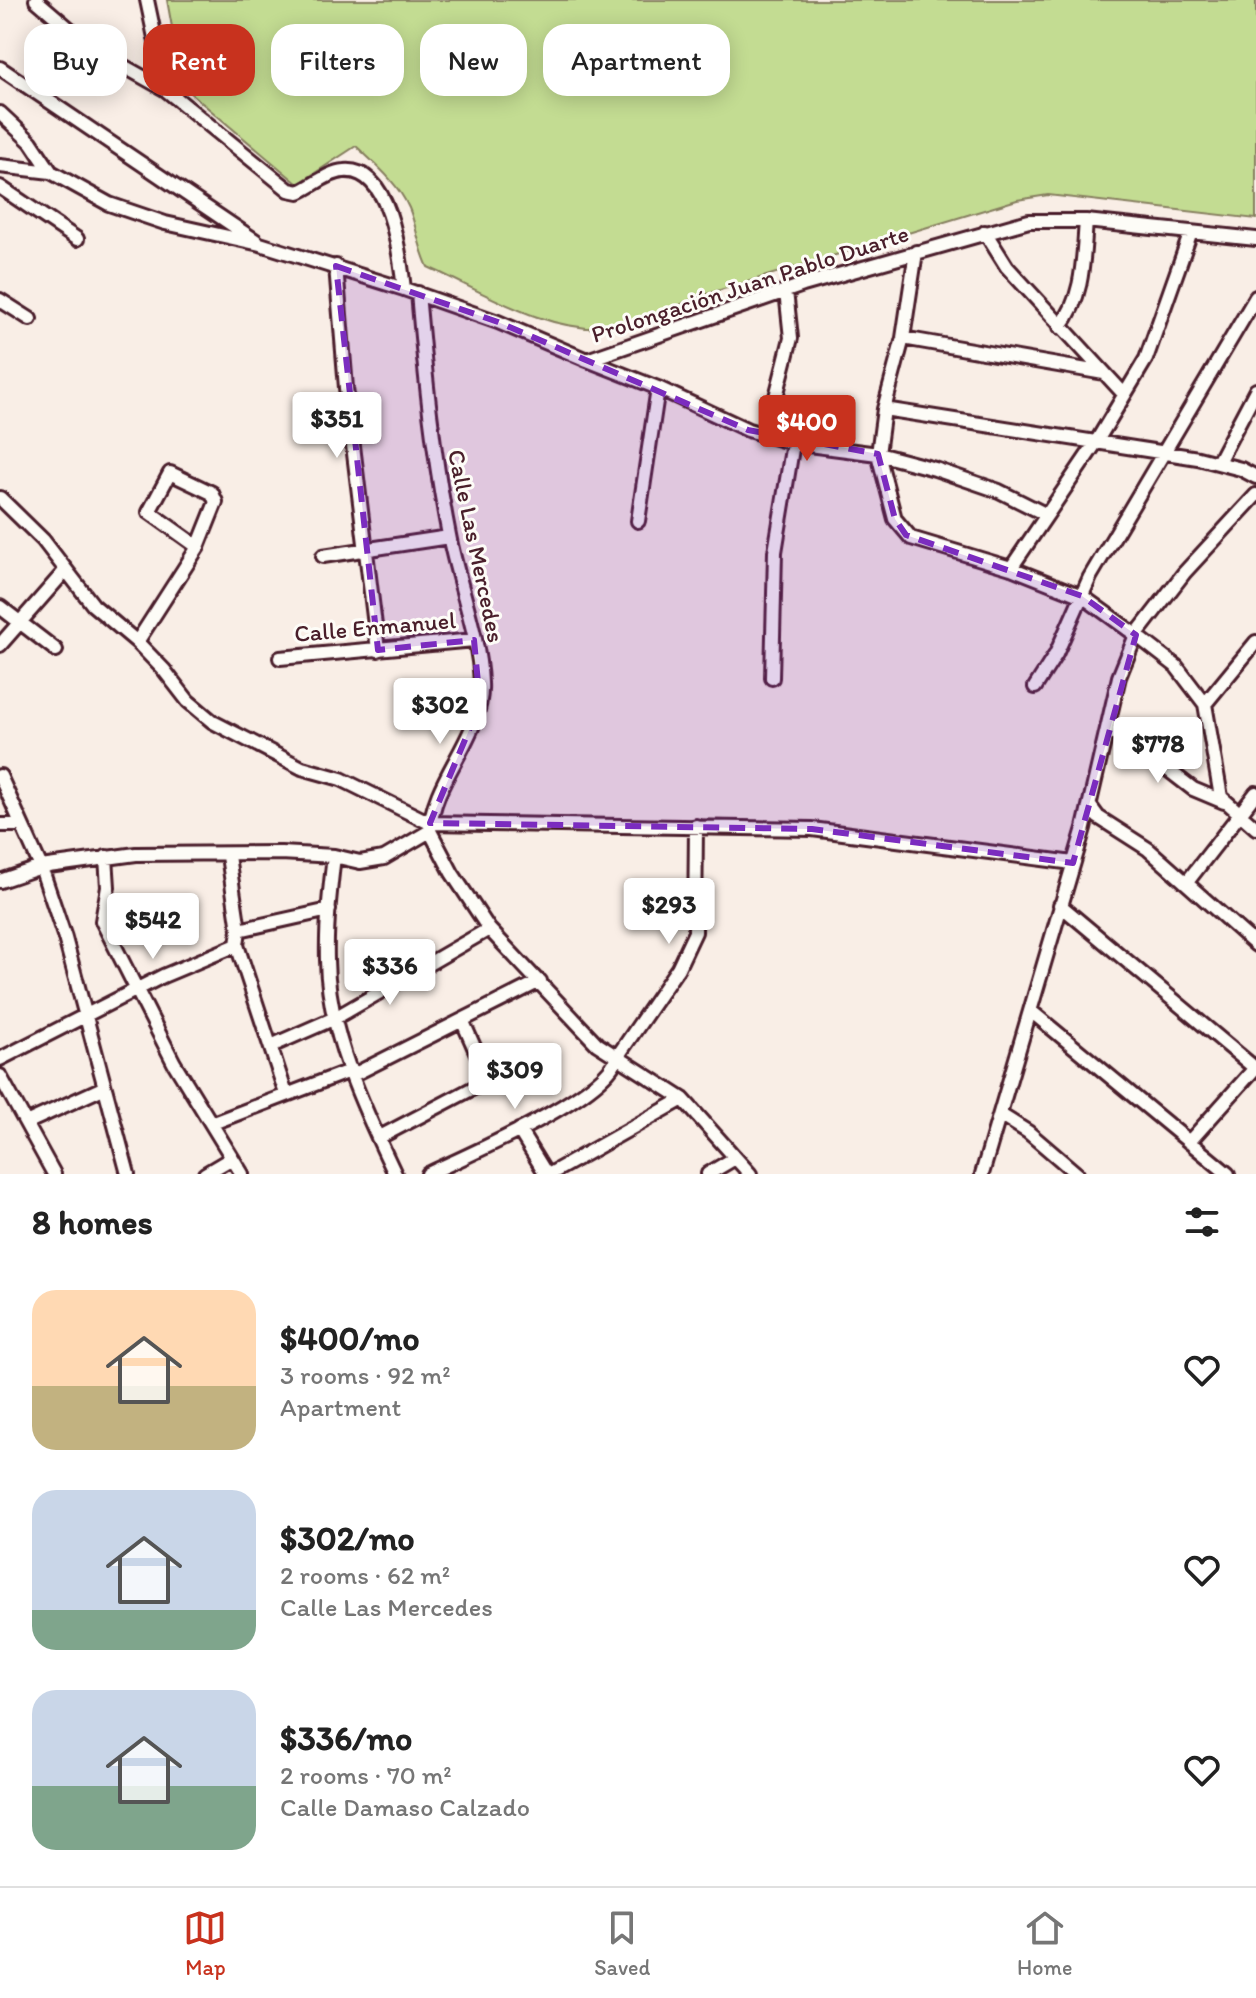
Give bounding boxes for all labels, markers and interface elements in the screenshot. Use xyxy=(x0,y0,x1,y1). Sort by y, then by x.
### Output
chip: Buy xyxy=(24,24,127,96)
chip: Rent xyxy=(143,24,255,96)
chip: Filters xyxy=(271,24,404,96)
chip: New xyxy=(420,24,527,96)
chip: Apartment xyxy=(543,24,730,96)
street label: Prolongación Juan Pablo Duarte xyxy=(587,218,912,349)
pin: $351 xyxy=(290,392,384,460)
pin: $400 xyxy=(760,395,854,463)
text: $351 xyxy=(310,402,364,434)
text: $400 xyxy=(777,405,837,437)
street label: Calle Las Mercedes xyxy=(442,447,511,645)
street label: Calle Enmanuel xyxy=(293,605,457,648)
pin: $302 xyxy=(393,678,487,746)
text: $302 xyxy=(411,688,469,720)
pin: $778 xyxy=(1111,717,1205,785)
text: $778 xyxy=(1131,727,1185,759)
pin: $293 xyxy=(622,878,716,946)
text: $293 xyxy=(642,888,696,920)
pin: $542 xyxy=(106,893,200,961)
text: $542 xyxy=(125,903,181,935)
pin: $336 xyxy=(343,939,437,1007)
text: $336 xyxy=(362,949,418,981)
pin: $309 xyxy=(468,1043,562,1111)
text: $309 xyxy=(487,1053,543,1085)
icon: filters xyxy=(1180,1200,1224,1244)
text: 8 homes xyxy=(32,1202,153,1243)
text: $400/mo xyxy=(280,1318,420,1359)
icon: home xyxy=(96,1322,192,1418)
icon: heart xyxy=(1180,1348,1224,1392)
text: 3 rooms · 92 m² xyxy=(280,1359,451,1391)
text: Apartment xyxy=(280,1391,401,1423)
text: $302/mo xyxy=(280,1518,415,1559)
icon: home xyxy=(96,1522,192,1618)
icon: heart xyxy=(1180,1548,1224,1592)
text: 2 rooms · 62 m² xyxy=(280,1559,450,1591)
text: Calle Las Mercedes xyxy=(280,1591,493,1623)
text: $336/mo xyxy=(280,1718,412,1759)
icon: home xyxy=(96,1722,192,1818)
icon: heart xyxy=(1180,1748,1224,1792)
text: 2 rooms · 70 m² xyxy=(280,1759,452,1791)
text: Calle Damaso Calzado xyxy=(280,1791,530,1823)
tab: Map xyxy=(183,1906,227,1981)
tab: Saved xyxy=(594,1906,650,1981)
tab: Home xyxy=(1017,1906,1073,1981)

